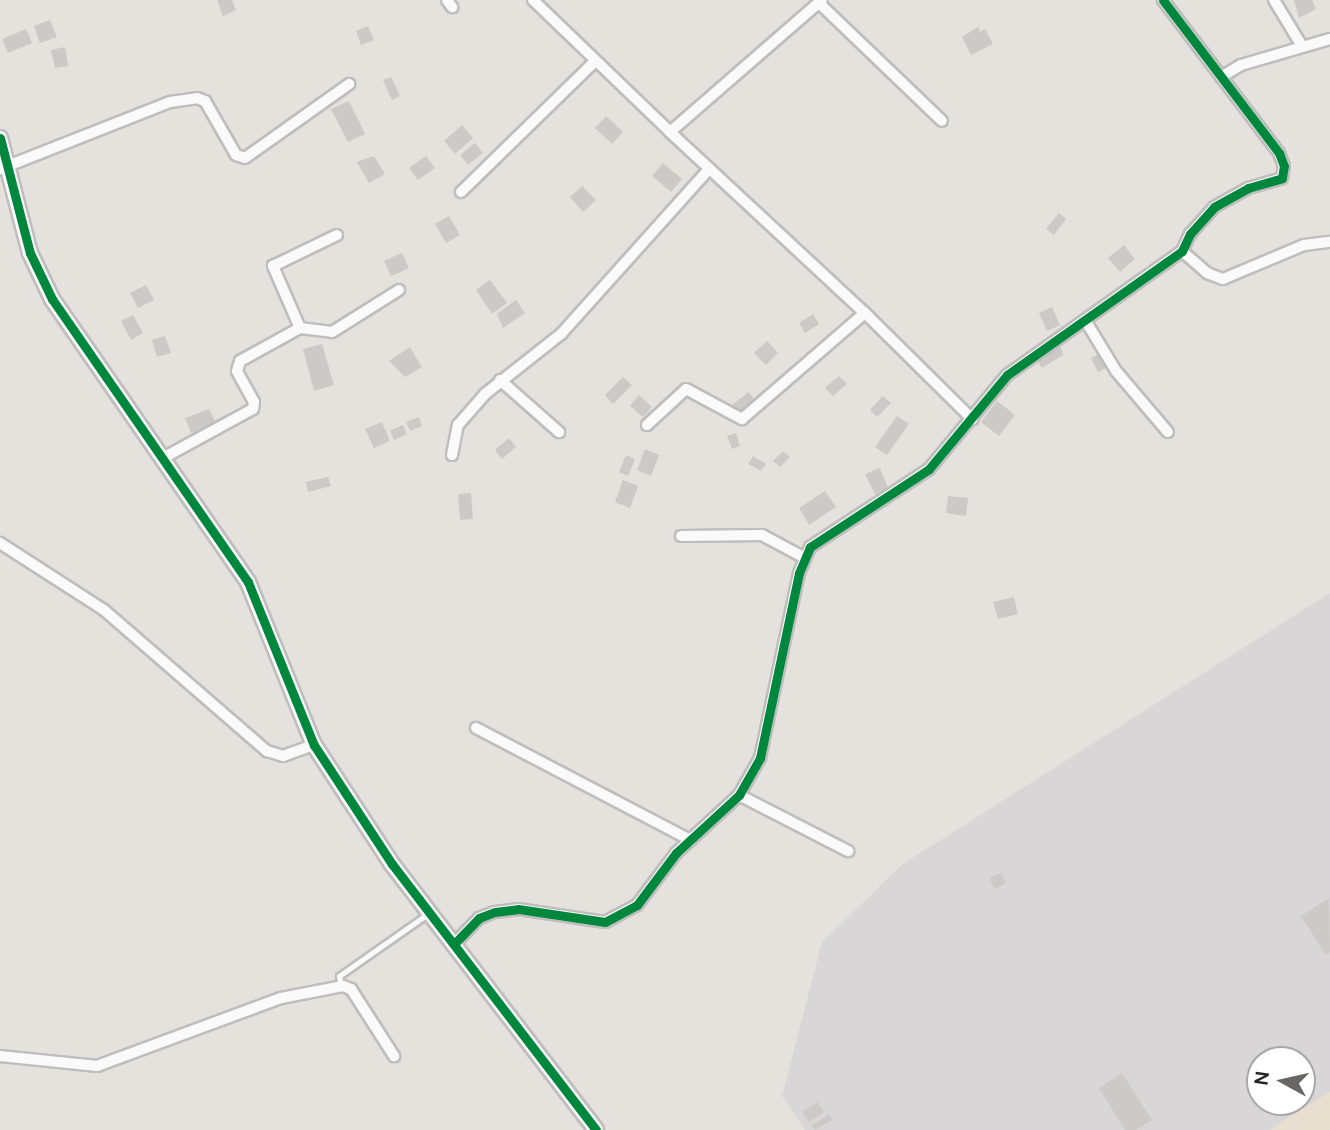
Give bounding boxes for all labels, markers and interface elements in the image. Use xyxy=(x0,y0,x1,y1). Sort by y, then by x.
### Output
north arrow xyxy=(1246,1046,1316,1116)
text: N xyxy=(1248,1070,1275,1087)

